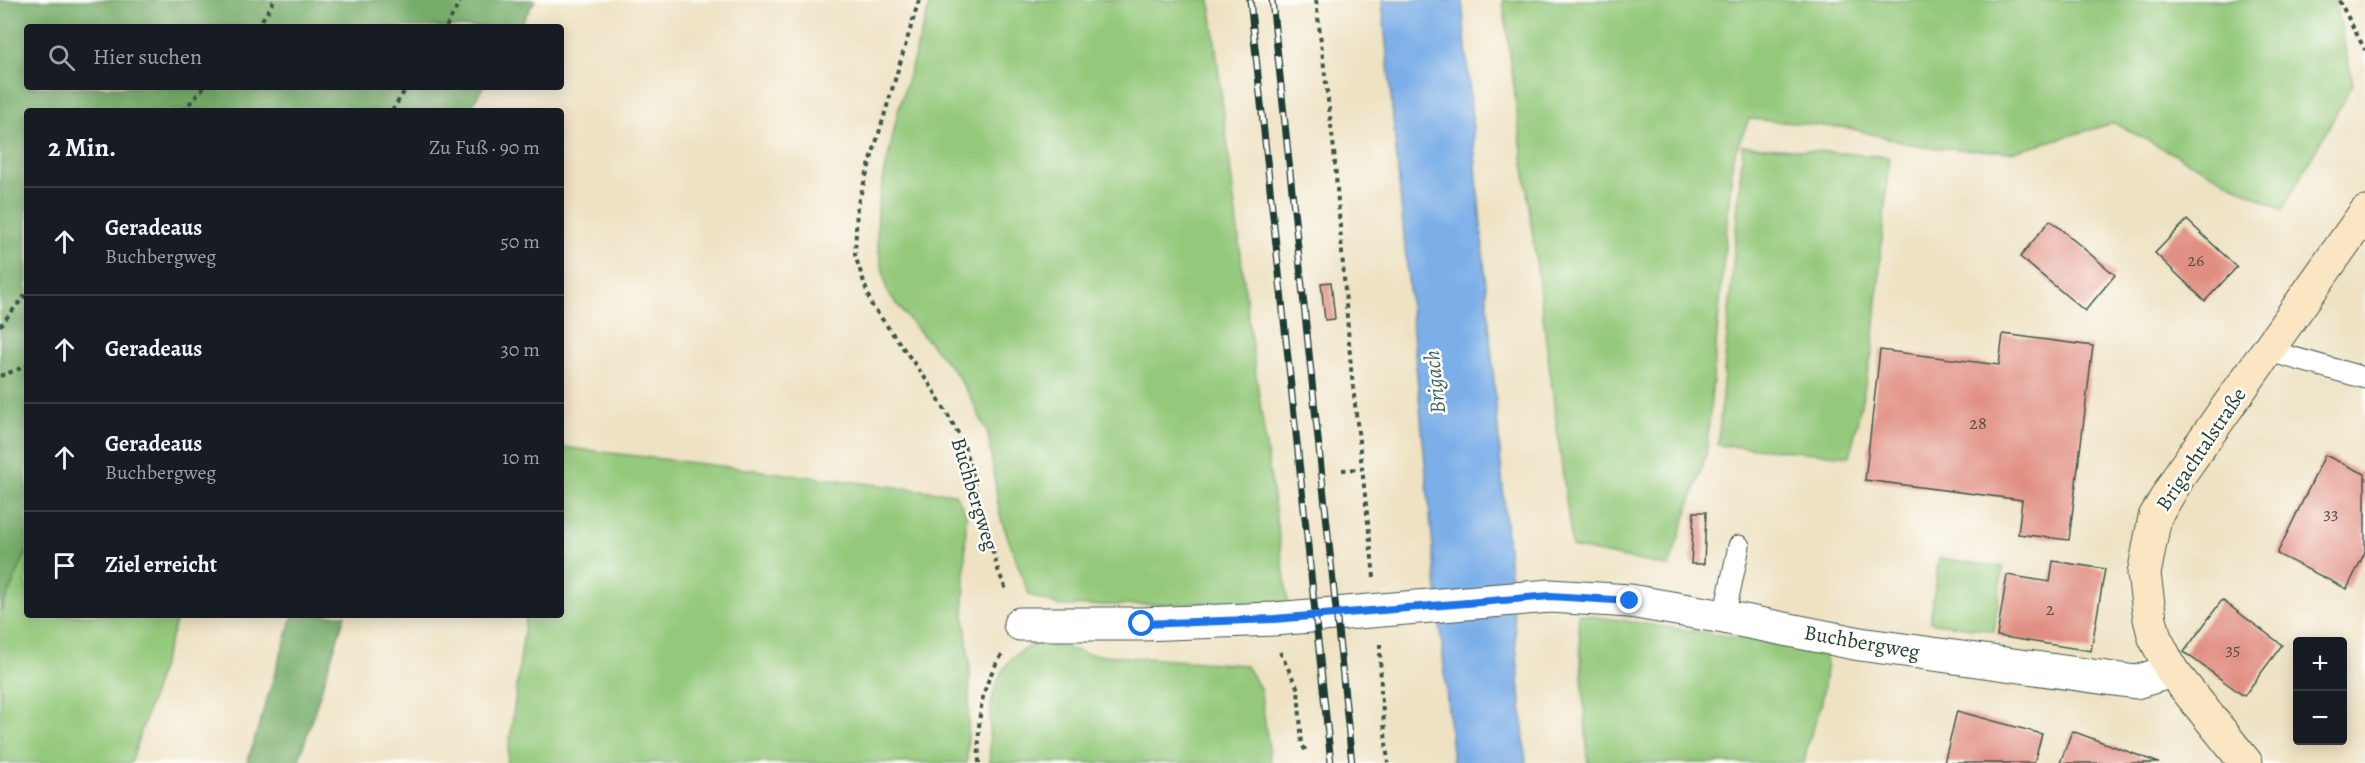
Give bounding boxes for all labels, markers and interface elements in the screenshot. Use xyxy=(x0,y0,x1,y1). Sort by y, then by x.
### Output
search box xyxy=(24,24,564,90)
icon: search xyxy=(45,41,78,74)
text: Hier suchen xyxy=(93,42,202,72)
text: 2 Min. xyxy=(48,130,116,165)
text: Zu Fuß · 90 m xyxy=(429,134,540,161)
text: Geradeaus xyxy=(105,213,202,243)
icon: ahead xyxy=(48,225,81,258)
text: 50 m xyxy=(500,228,540,255)
text: Buchbergweg xyxy=(105,243,216,270)
house number: 26 xyxy=(2188,248,2204,272)
icon: ahead xyxy=(48,333,81,366)
text: Geradeaus xyxy=(105,334,202,364)
text: 30 m xyxy=(500,336,540,363)
water label: Brigach xyxy=(1417,349,1453,415)
street label: Brigachtalstraße xyxy=(2149,382,2253,516)
house number: 28 xyxy=(1969,411,1987,435)
text: Geradeaus xyxy=(105,429,202,459)
street label: Buchbergweg xyxy=(945,434,1006,554)
icon: ahead xyxy=(48,441,81,474)
text: 10 m xyxy=(502,444,540,471)
text: Buchbergweg xyxy=(105,459,216,486)
house number: 33 xyxy=(2324,501,2338,525)
icon: arrive xyxy=(48,549,81,582)
text: Ziel erreicht xyxy=(105,550,217,580)
route end xyxy=(1616,587,1642,613)
house number: 2 xyxy=(2046,597,2055,621)
route start xyxy=(1128,610,1154,636)
street label: Buchbergweg xyxy=(1802,618,1922,666)
house number: 35 xyxy=(2225,637,2241,661)
map controls xyxy=(2293,637,2347,745)
button: + xyxy=(2293,637,2347,691)
button: − xyxy=(2293,691,2347,745)

